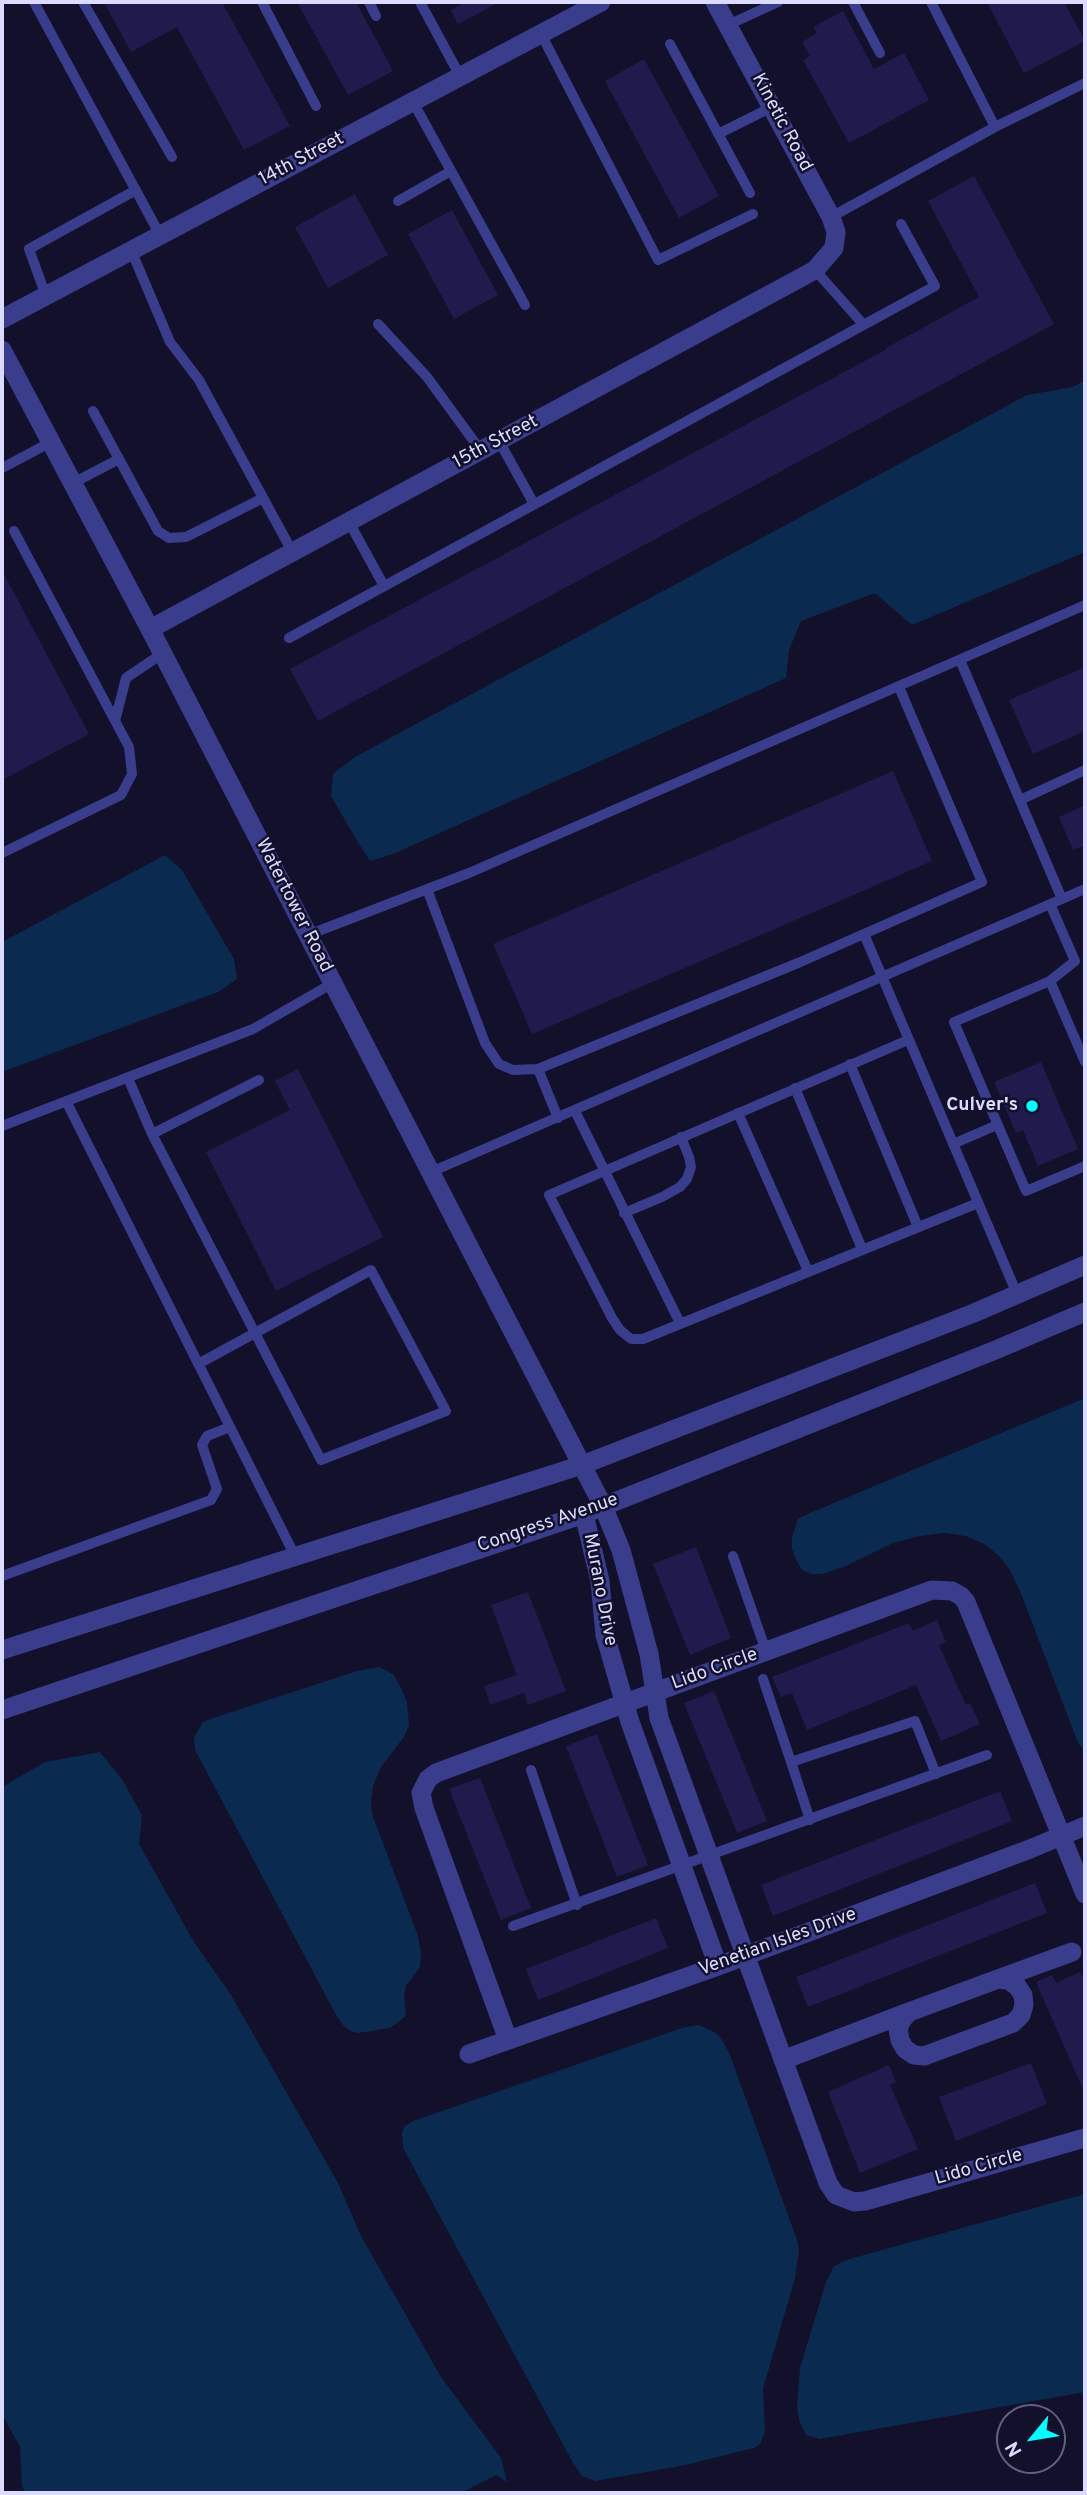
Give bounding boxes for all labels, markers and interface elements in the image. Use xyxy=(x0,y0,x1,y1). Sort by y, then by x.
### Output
street label: Kinetic Road xyxy=(746,70,816,176)
street label: 14th Street xyxy=(256,128,348,192)
street label: 15th Street xyxy=(450,411,542,475)
street label: Watertower Road xyxy=(249,835,337,977)
place label: Culver's xyxy=(946,1095,1018,1117)
marker: Culver's xyxy=(1024,1098,1040,1114)
street label: Congress Avenue xyxy=(475,1489,621,1559)
street label: Murano Drive xyxy=(577,1532,621,1648)
street label: Lido Circle xyxy=(669,1644,761,1696)
street label: Venetian Isles Drive xyxy=(696,1904,860,1982)
street label: Lido Circle xyxy=(933,2145,1025,2191)
north arrow xyxy=(996,2404,1066,2474)
text: N xyxy=(1001,2437,1028,2460)

